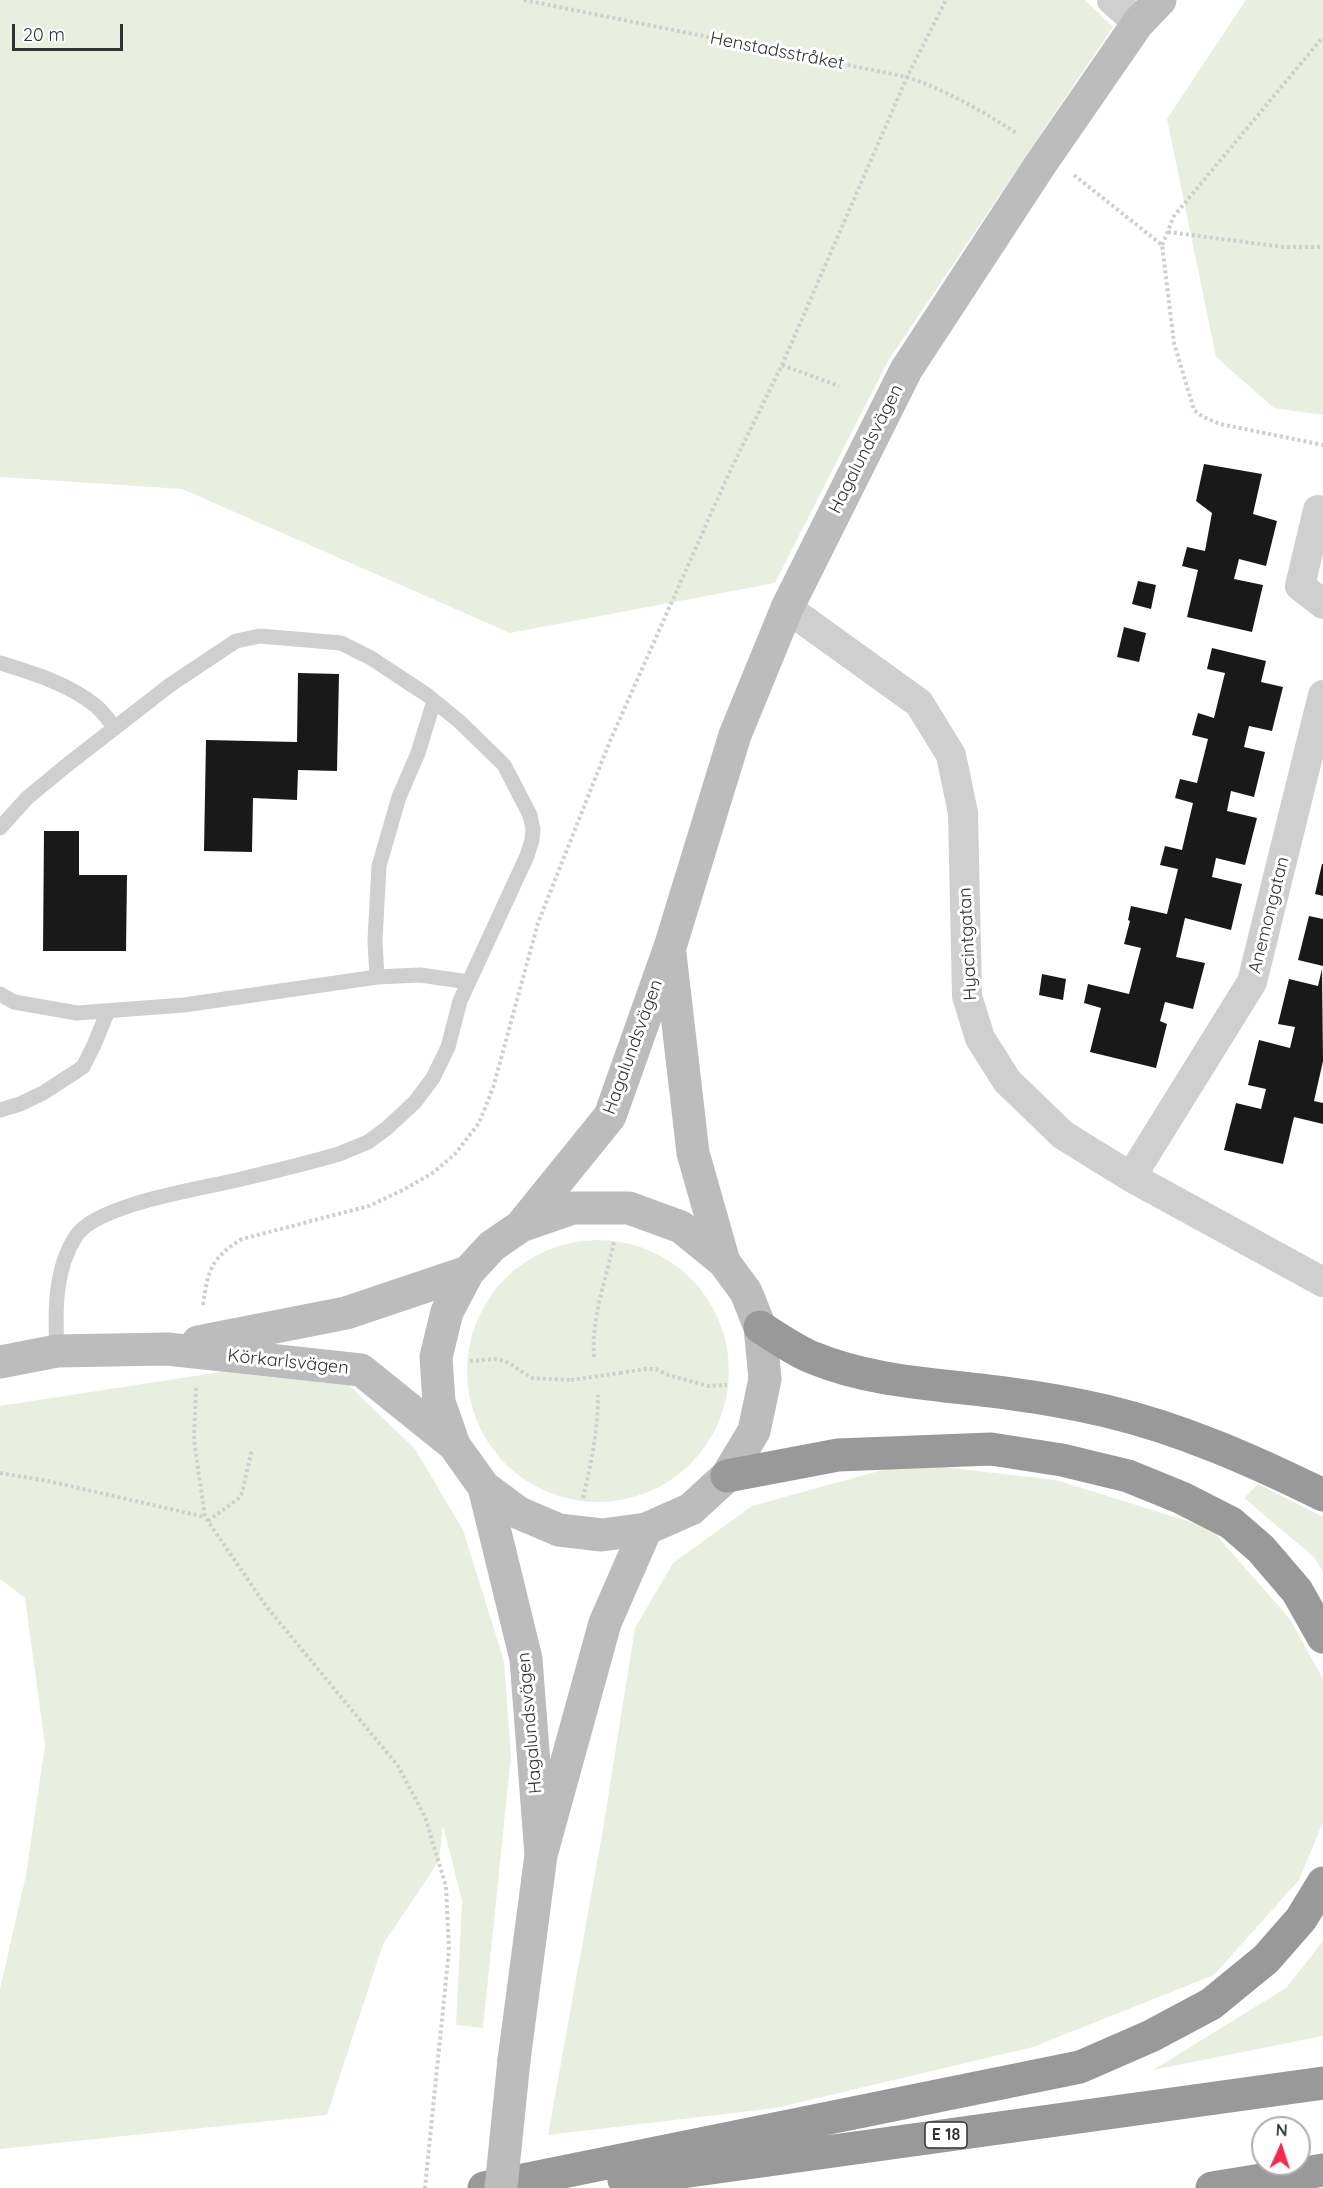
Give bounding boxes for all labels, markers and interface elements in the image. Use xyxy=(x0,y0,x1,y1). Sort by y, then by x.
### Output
scale bar xyxy=(15,12,126,50)
text: 20 m xyxy=(23,23,65,46)
street label: Henstadsstråket xyxy=(708,27,846,75)
street label: Hagalundsvägen xyxy=(824,381,908,517)
street label: Anemongatan xyxy=(1244,854,1294,976)
street label: Hyacintgatan xyxy=(954,887,982,1001)
street label: Hagalundsvägen xyxy=(599,977,667,1117)
street label: Körkarlsvägen xyxy=(226,1345,350,1379)
street label: Hagalundsvägen xyxy=(513,1651,547,1795)
north arrow xyxy=(1251,2116,1311,2176)
text: N xyxy=(1275,2120,1288,2140)
road number: E 18 xyxy=(925,2122,967,2148)

